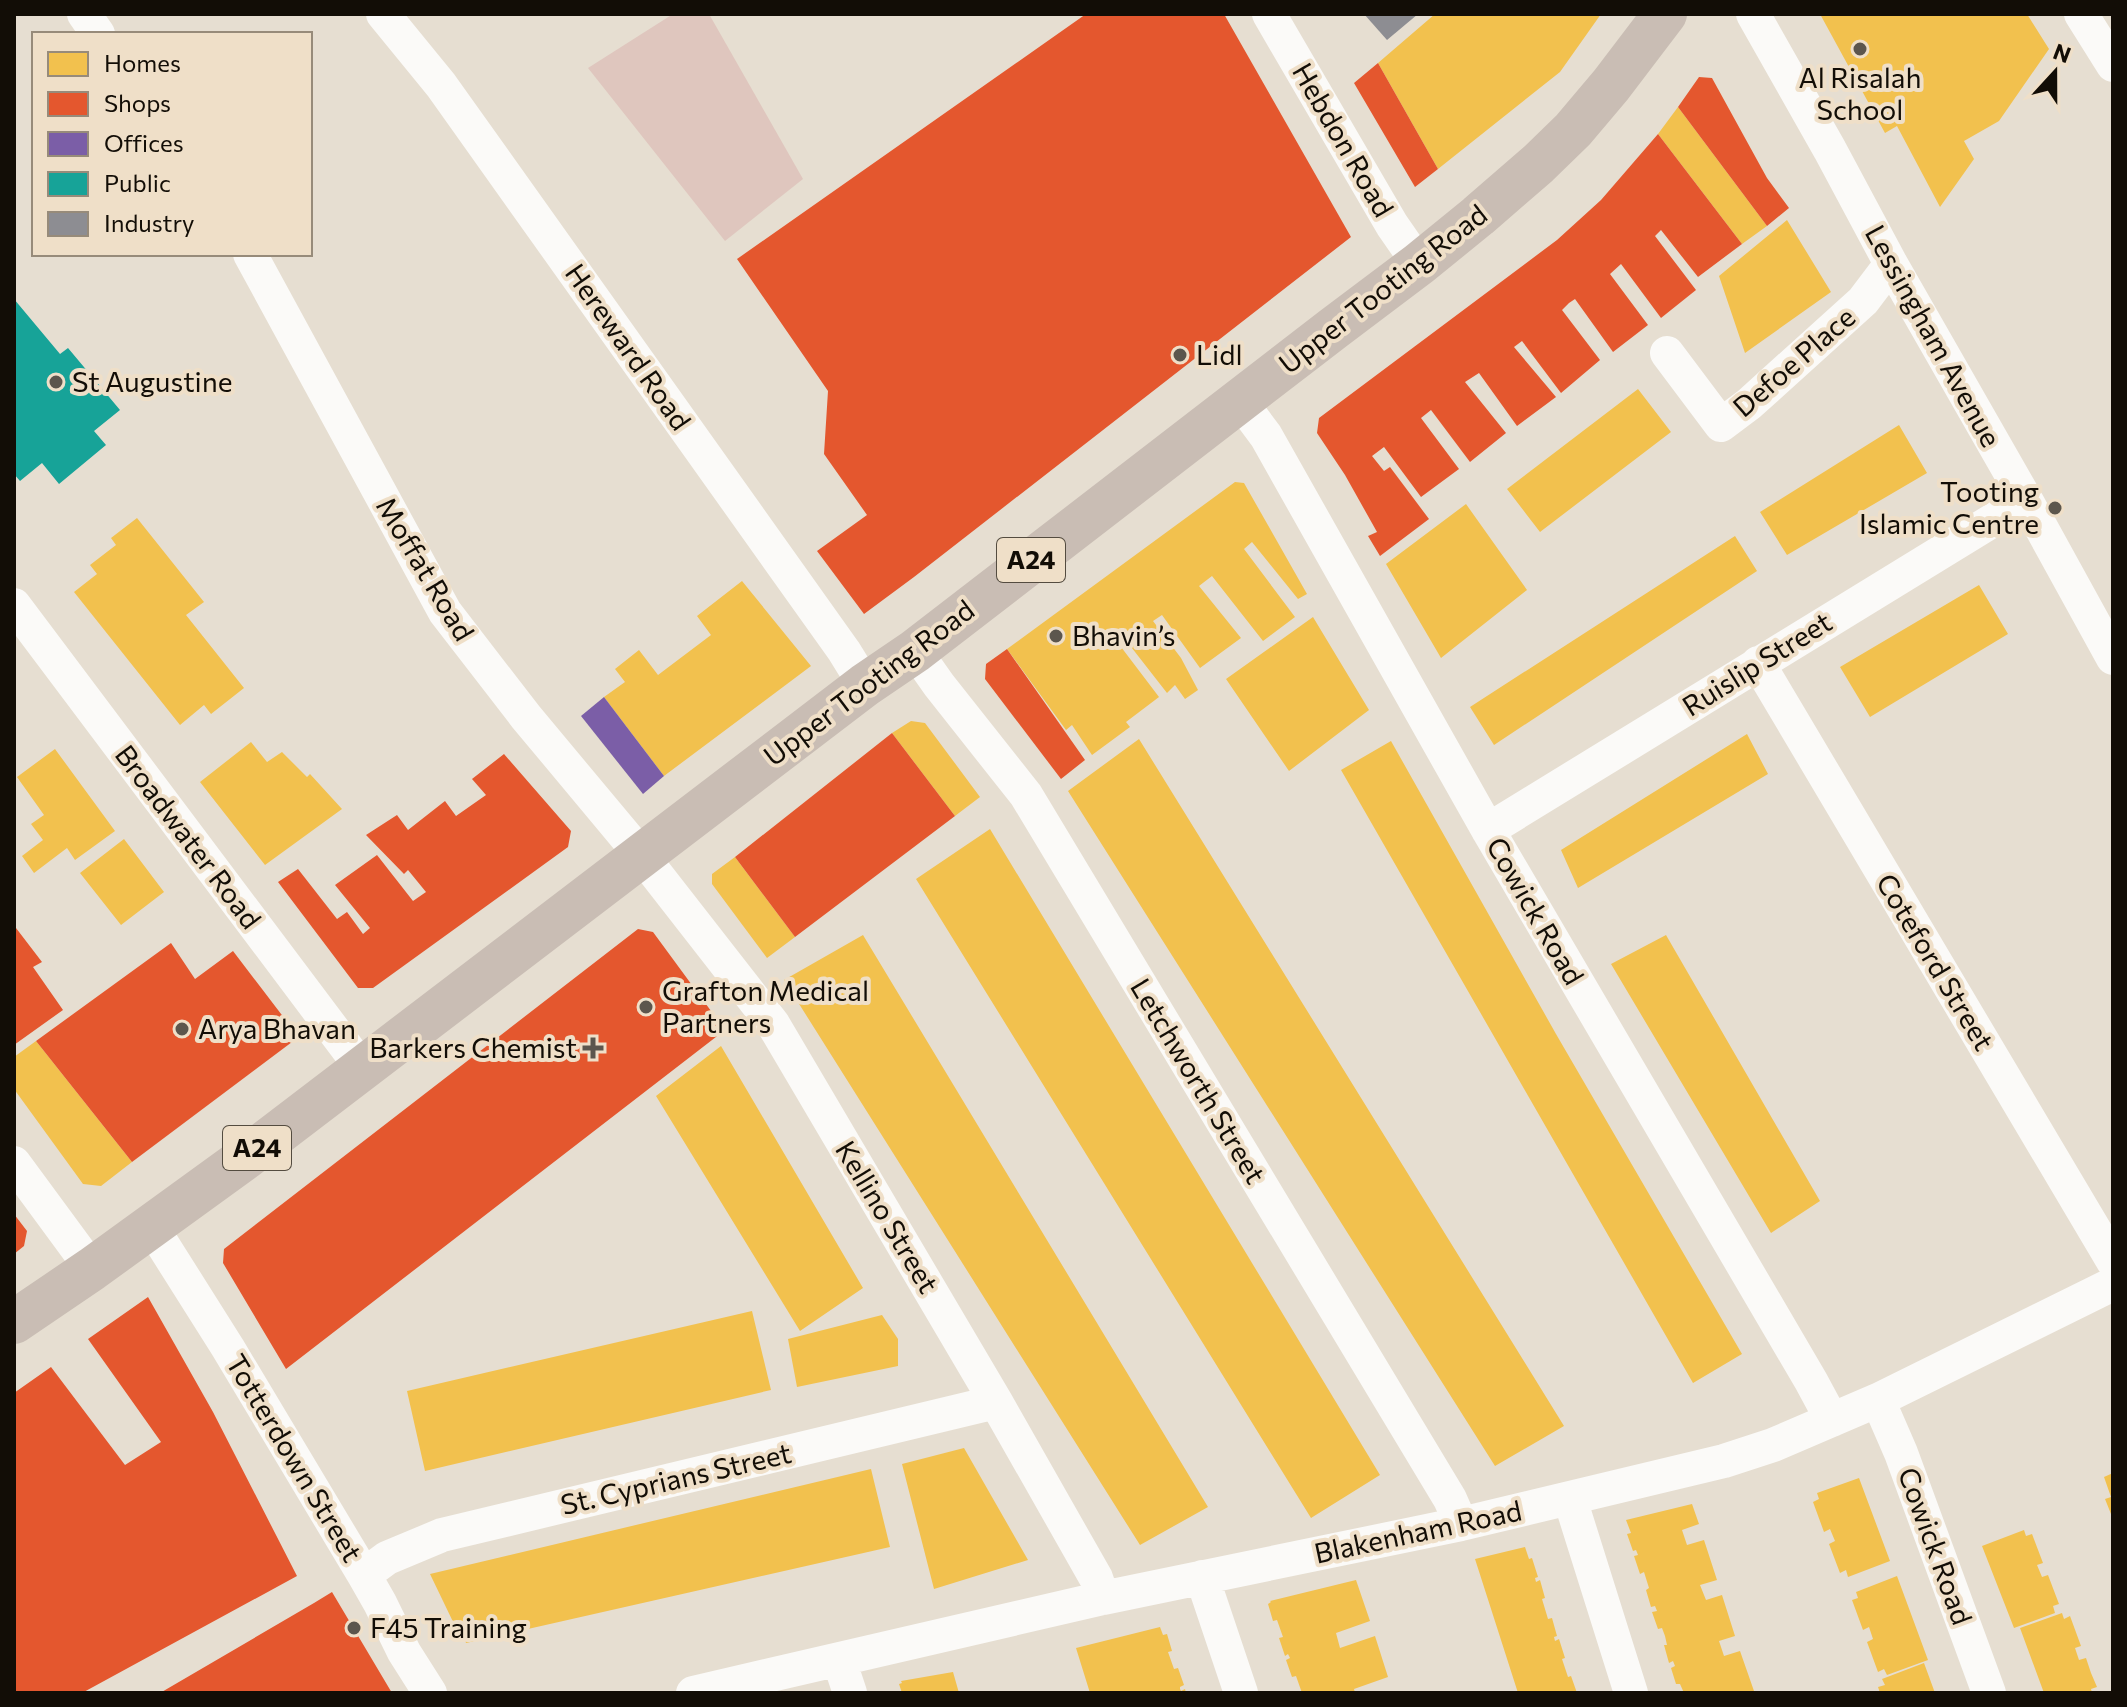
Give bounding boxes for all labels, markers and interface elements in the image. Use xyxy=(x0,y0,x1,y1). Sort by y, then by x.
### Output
legend xyxy=(32,32,312,256)
north arrow xyxy=(2015,32,2095,112)
text: N xyxy=(2050,37,2075,68)
marker: Al Risalah School xyxy=(1851,40,1869,58)
text: Homes xyxy=(104,48,181,77)
street label: Hebdon Road xyxy=(1286,57,1402,222)
place label: Al Risalah School xyxy=(1799,60,1921,126)
text: Shops xyxy=(104,88,171,117)
text: Offices xyxy=(104,128,184,157)
text: Public xyxy=(104,168,171,197)
street label: Upper Tooting Road xyxy=(1272,196,1493,380)
text: Industry xyxy=(104,208,194,237)
street label: Lessingham Avenue xyxy=(1859,219,2009,452)
street label: Hereward Road xyxy=(559,257,699,436)
street label: Defoe Place xyxy=(1725,299,1861,423)
place label: Lidl xyxy=(1196,337,1243,371)
marker: Lidl xyxy=(1171,346,1189,364)
place label: St Augustine xyxy=(72,364,233,398)
marker: St Augustine xyxy=(47,373,65,391)
place label: Tooting Islamic Centre xyxy=(1859,474,2039,540)
street label: Moffat Road xyxy=(370,491,482,646)
marker: Tooting Islamic Centre xyxy=(2046,499,2064,517)
road number: A24 xyxy=(997,538,1065,582)
street label: Upper Tooting Road xyxy=(757,592,980,772)
street label: Ruislip Street xyxy=(1676,604,1837,722)
place label: Bhavin’s xyxy=(1072,618,1175,652)
marker: Bhavin’s xyxy=(1047,627,1065,645)
street label: Broadwater Road xyxy=(109,738,269,935)
street label: Cowick Road xyxy=(1480,831,1592,990)
street label: Coteford Street xyxy=(1870,867,2002,1056)
street label: Letchworth Street xyxy=(1124,972,1274,1189)
place label: Grafton Medical Partners xyxy=(662,973,869,1039)
marker: Grafton Medical Partners xyxy=(637,998,655,1016)
place label: Arya Bhavan xyxy=(198,1011,356,1045)
marker: Arya Bhavan xyxy=(173,1020,191,1038)
place label: Barkers Chemist xyxy=(369,1030,577,1064)
marker: Barkers Chemist xyxy=(584,1039,602,1057)
road number: A24 xyxy=(223,1126,291,1170)
street label: Kellino Street xyxy=(829,1134,947,1299)
street label: Totterdown Street xyxy=(220,1348,370,1567)
street label: St. Cyprians Street xyxy=(557,1435,794,1521)
street label: Cowick Road xyxy=(1892,1462,1980,1629)
street label: Blakenham Road xyxy=(1311,1492,1525,1570)
place label: F45 Training xyxy=(370,1610,527,1644)
marker: F45 Training xyxy=(345,1619,363,1637)

